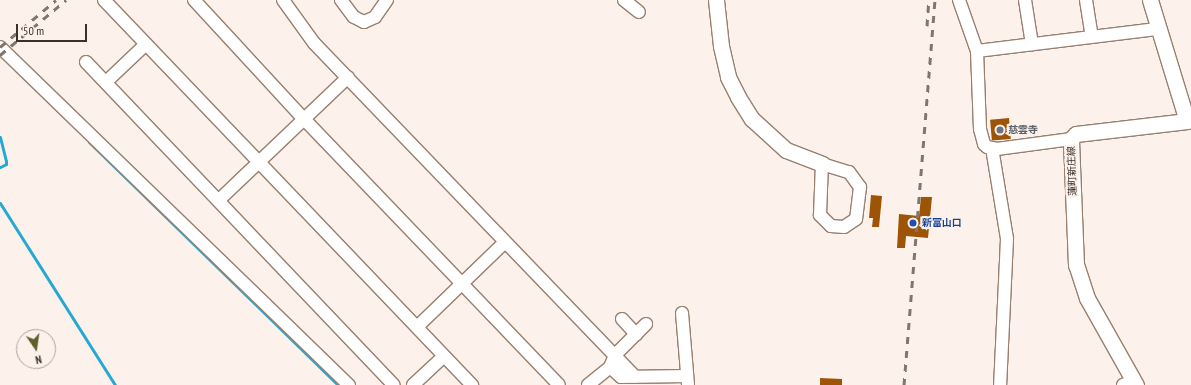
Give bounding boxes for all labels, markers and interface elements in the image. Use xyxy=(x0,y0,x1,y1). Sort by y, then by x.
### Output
scale bar xyxy=(18,16,89,42)
text: 50 m xyxy=(23,23,44,38)
place label: 慈雲寺 xyxy=(1008,124,1038,136)
marker: 慈雲寺 xyxy=(995,125,1005,135)
street label: 蓮町新庄線 xyxy=(1065,146,1079,196)
marker: 新富山口 xyxy=(907,217,919,229)
place label: 新富山口 xyxy=(922,217,962,229)
north arrow xyxy=(16,329,56,369)
text: N xyxy=(34,352,43,367)

